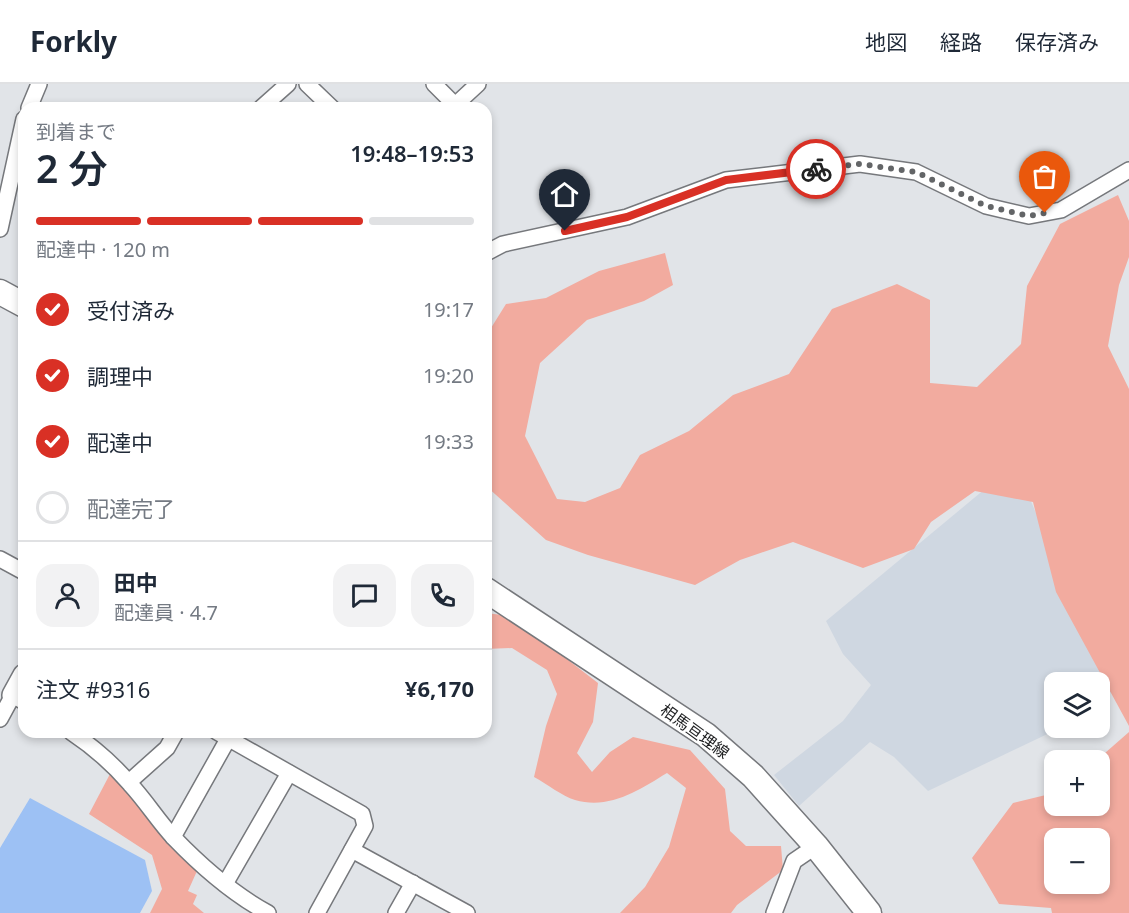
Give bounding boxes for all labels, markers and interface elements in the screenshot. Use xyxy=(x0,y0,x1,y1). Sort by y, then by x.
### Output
text: Forkly xyxy=(30,22,117,60)
text: 地図 xyxy=(865,28,907,56)
text: 経路 xyxy=(940,28,982,56)
text: 保存済み xyxy=(1015,28,1099,56)
text: 到着まで xyxy=(36,118,116,145)
text: 19:48–19:53 xyxy=(350,138,474,168)
courier xyxy=(786,139,846,199)
text: 2 分 xyxy=(36,141,107,194)
pin xyxy=(1019,151,1070,213)
icon: bike xyxy=(800,153,833,186)
icon: bag xyxy=(1028,160,1061,193)
pin xyxy=(539,169,590,231)
icon: home xyxy=(548,178,581,211)
text: 配達中 · 120 m xyxy=(36,236,170,263)
icon: check xyxy=(36,293,69,326)
text: 受付済み xyxy=(87,295,175,325)
text: 19:17 xyxy=(423,296,474,323)
icon: check xyxy=(36,359,69,392)
text: 調理中 xyxy=(87,361,153,391)
text: 19:20 xyxy=(423,362,474,389)
icon: check xyxy=(36,425,69,458)
text: 配達中 xyxy=(87,427,153,457)
text: 19:33 xyxy=(423,428,474,455)
text: 配達完了 xyxy=(87,493,175,523)
button: person xyxy=(36,564,99,627)
button: chat xyxy=(333,564,396,627)
button: phone xyxy=(411,564,474,627)
text: 田中 xyxy=(114,567,158,597)
text: 配達員 · 4.7 xyxy=(114,599,218,626)
map controls xyxy=(1044,672,1110,894)
button: layers xyxy=(1044,672,1110,738)
text: ¥6,170 xyxy=(405,673,474,703)
text: 注文 #9316 xyxy=(36,674,150,704)
street label: 相馬亘理線 xyxy=(656,699,734,763)
button: + xyxy=(1044,750,1110,816)
button: − xyxy=(1044,828,1110,894)

